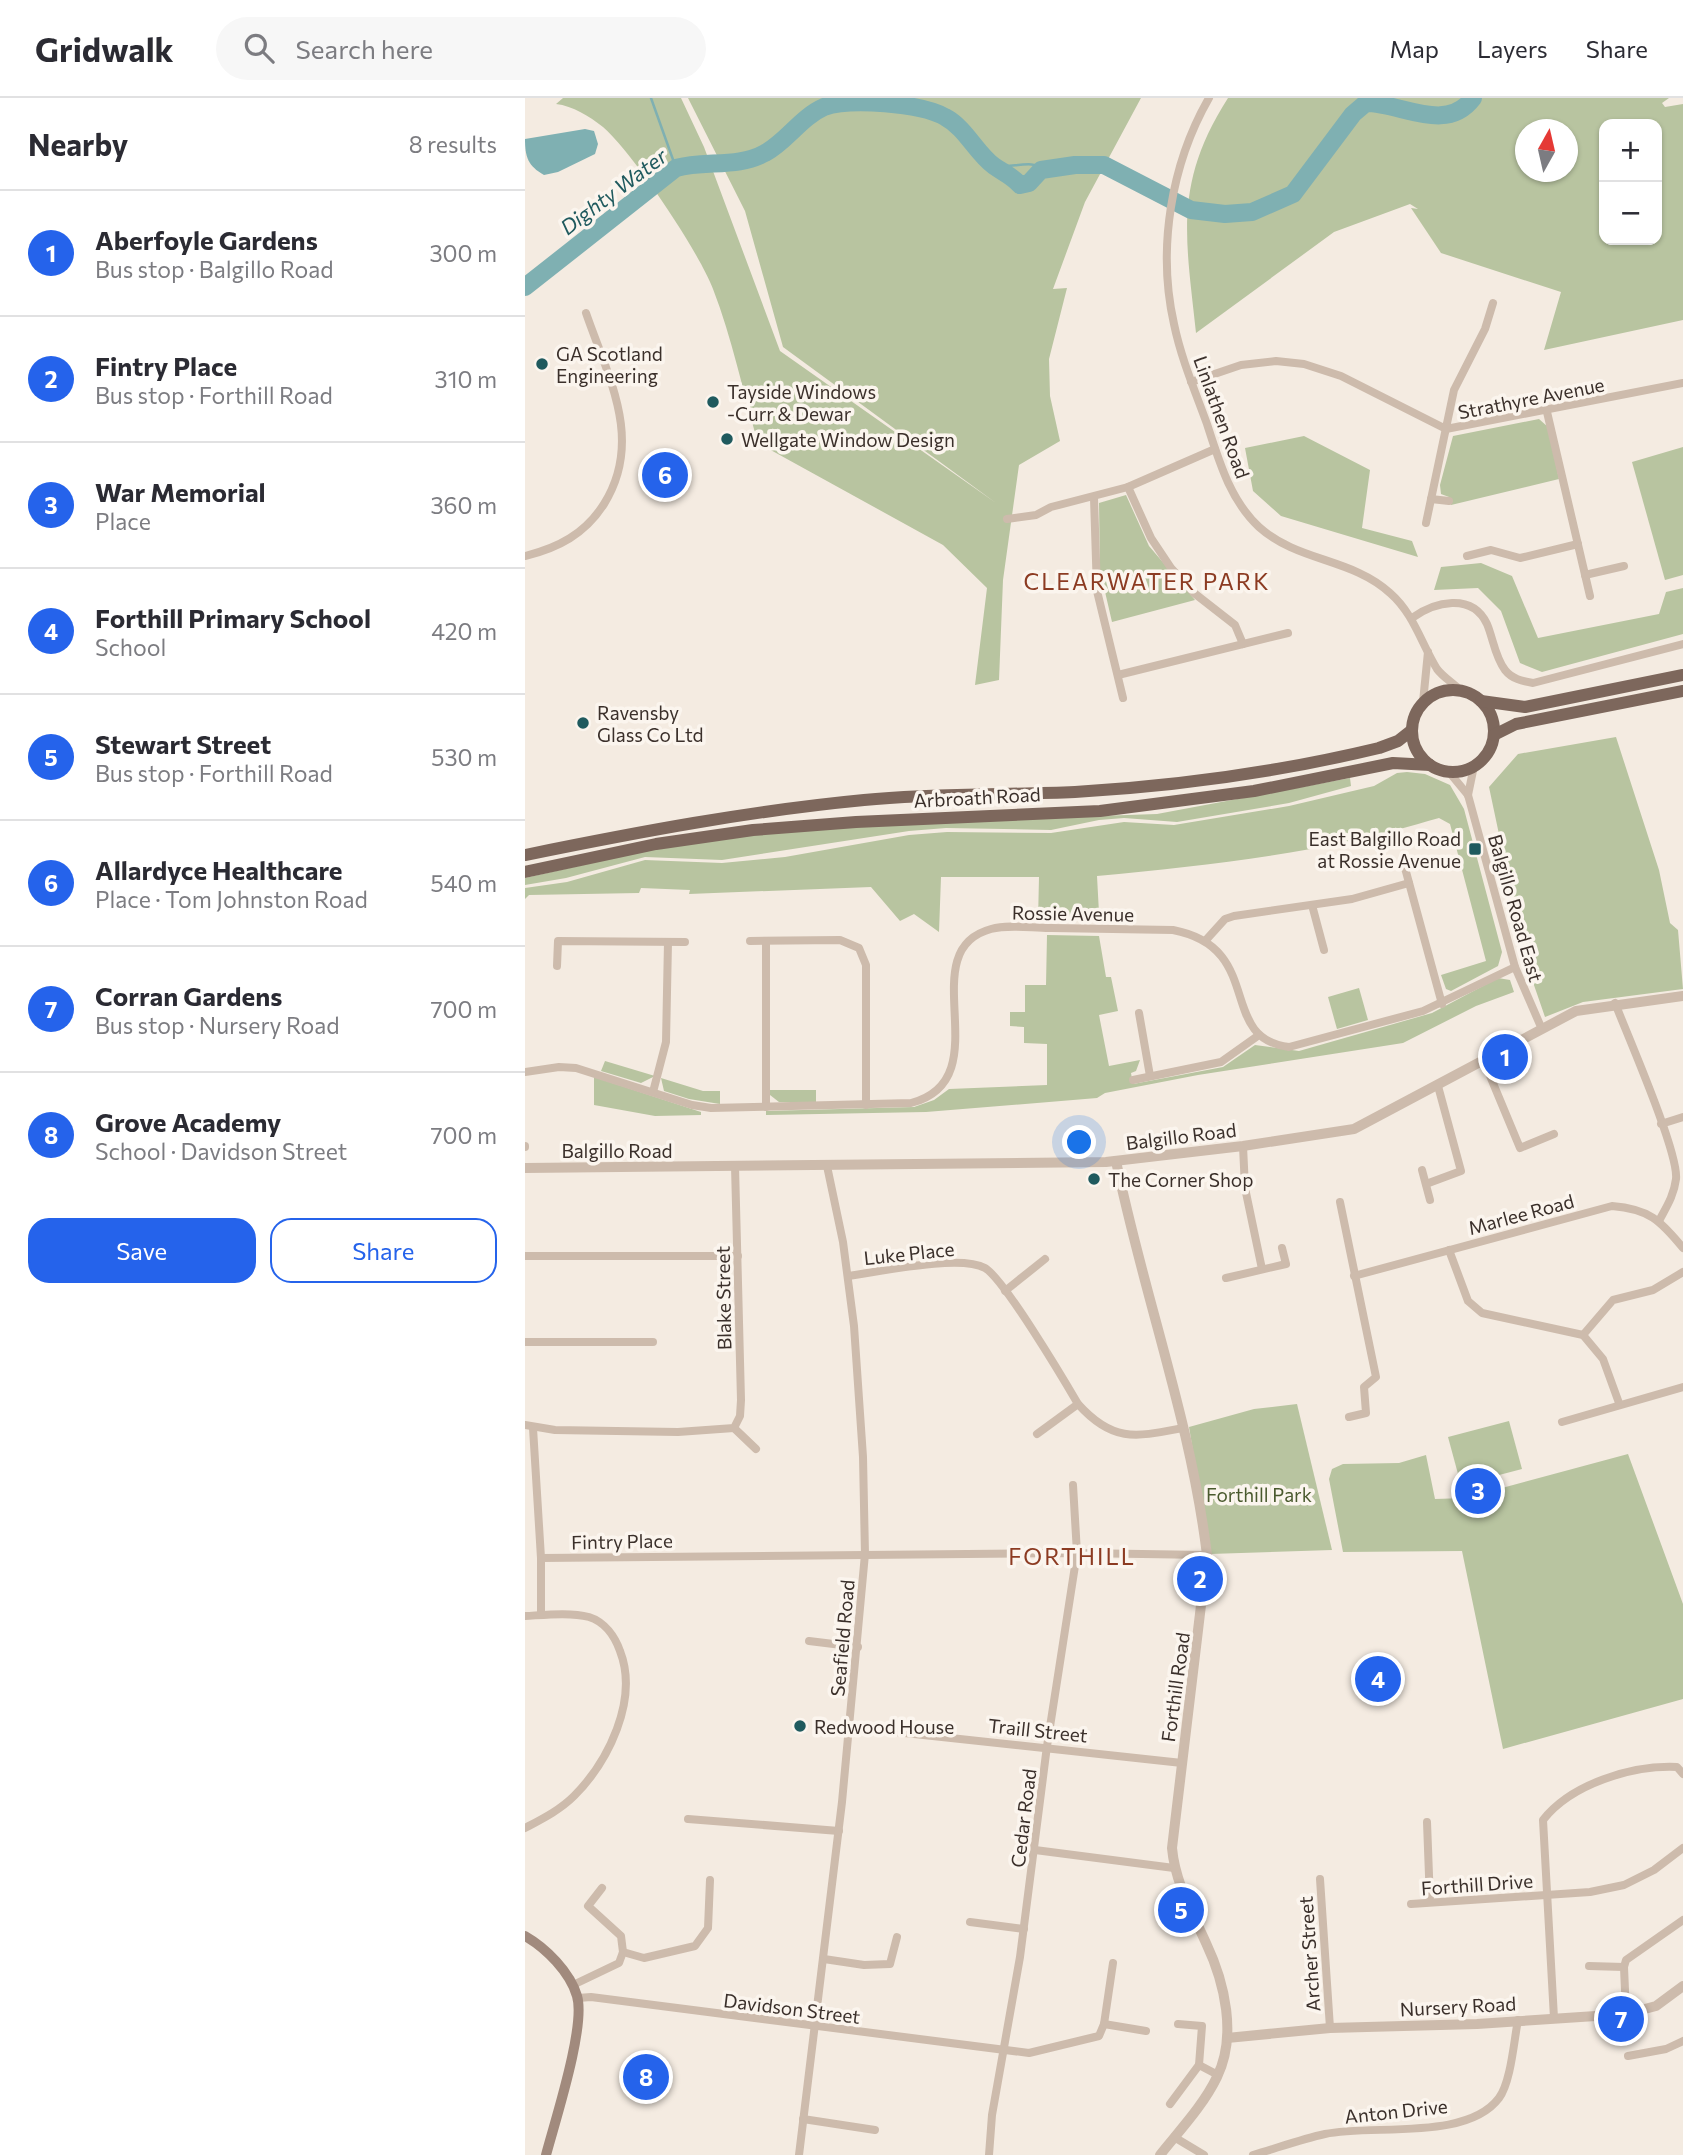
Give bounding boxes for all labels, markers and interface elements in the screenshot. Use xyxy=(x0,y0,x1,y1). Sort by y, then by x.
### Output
search box xyxy=(216,17,706,80)
text: Gridwalk xyxy=(35,28,174,69)
icon: search xyxy=(240,29,278,67)
text: Search here xyxy=(296,33,433,64)
text: Map xyxy=(1390,34,1439,63)
text: Layers xyxy=(1477,34,1548,63)
text: Share xyxy=(1586,34,1648,63)
north arrow xyxy=(1515,119,1578,182)
map controls xyxy=(1599,119,1662,245)
button: + xyxy=(1599,119,1662,182)
text: Nearby xyxy=(28,125,128,162)
text: 8 results xyxy=(409,130,497,158)
water label: Dighty Water xyxy=(555,142,672,239)
button: − xyxy=(1599,182,1662,245)
text: Aberfoyle Gardens xyxy=(95,224,318,255)
text: 1 xyxy=(46,239,56,267)
text: 300 m xyxy=(429,239,497,267)
text: Bus stop · Balgillo Road xyxy=(95,255,333,283)
place label: GA Scotland Engineering xyxy=(556,342,663,387)
text: Fintry Place xyxy=(95,350,237,381)
street label: Linlathen Road xyxy=(1189,352,1255,482)
marker: GA Scotland Engineering xyxy=(534,356,550,372)
text: 2 xyxy=(44,365,58,393)
text: 310 m xyxy=(435,365,497,393)
street label: Strathyre Avenue xyxy=(1456,373,1606,423)
place label: Tayside Windows -Curr & Dewar xyxy=(727,380,876,425)
text: Bus stop · Forthill Road xyxy=(95,381,333,409)
marker: Tayside Windows -Curr & Dewar xyxy=(705,394,721,410)
place label: Wellgate Window Design xyxy=(741,428,955,451)
marker: Wellgate Window Design xyxy=(719,431,735,447)
pin: 6 xyxy=(642,449,688,501)
text: War Memorial xyxy=(95,476,266,507)
text: 3 xyxy=(44,491,58,519)
text: 360 m xyxy=(430,491,497,519)
text: Place xyxy=(95,507,151,535)
district label: CLEARWATER PARK xyxy=(1023,567,1271,595)
text: Forthill Primary School xyxy=(95,602,371,633)
text: 4 xyxy=(44,617,58,645)
text: 420 m xyxy=(431,617,497,645)
text: School xyxy=(95,633,166,661)
place label: Ravensby Glass Co Ltd xyxy=(597,701,704,746)
marker: Ravensby Glass Co Ltd xyxy=(575,715,591,731)
text: Stewart Street xyxy=(95,728,271,759)
text: 5 xyxy=(44,743,58,771)
text: 530 m xyxy=(431,743,497,771)
text: Bus stop · Forthill Road xyxy=(95,759,333,787)
street label: Arbroath Road xyxy=(913,782,1041,812)
place label: East Balgillo Road at Rossie Avenue xyxy=(1309,827,1461,872)
street label: Balgillo Road East xyxy=(1484,832,1548,985)
marker: East Balgillo Road at Rossie Avenue xyxy=(1467,841,1483,857)
text: Allardyce Healthcare xyxy=(95,854,342,885)
text: 6 xyxy=(44,869,58,897)
text: 540 m xyxy=(431,869,497,897)
text: Place · Tom Johnston Road xyxy=(95,885,368,913)
street label: Rossie Avenue xyxy=(1012,900,1134,926)
text: Corran Gardens xyxy=(95,980,282,1011)
text: 7 xyxy=(45,995,57,1023)
text: 700 m xyxy=(430,995,497,1023)
text: Bus stop · Nursery Road xyxy=(95,1011,340,1039)
pin: 1 xyxy=(1482,1031,1528,1083)
text: Grove Academy xyxy=(95,1106,281,1137)
street label: Balgillo Road xyxy=(1124,1118,1238,1154)
text: 8 xyxy=(44,1121,58,1149)
text: 700 m xyxy=(430,1121,497,1149)
your location xyxy=(1062,1125,1096,1159)
text: School · Davidson Street xyxy=(95,1137,347,1165)
street label: Balgillo Road xyxy=(561,1139,673,1162)
place label: The Corner Shop xyxy=(1108,1168,1253,1191)
marker: The Corner Shop xyxy=(1086,1171,1102,1187)
street label: Marlee Road xyxy=(1466,1189,1576,1239)
button: Save xyxy=(28,1218,256,1283)
button: Share xyxy=(270,1218,497,1283)
street label: Luke Place xyxy=(862,1237,956,1269)
street label: Blake Street xyxy=(711,1245,735,1350)
pin: 3 xyxy=(1455,1465,1501,1517)
park label: Forthill Park xyxy=(1206,1483,1312,1506)
street label: Fintry Place xyxy=(571,1529,673,1553)
district label: FORTHILL xyxy=(1008,1542,1136,1570)
pin: 2 xyxy=(1177,1553,1223,1605)
street label: Seafield Road xyxy=(825,1579,859,1697)
street label: Forthill Road xyxy=(1156,1631,1194,1743)
pin: 4 xyxy=(1355,1653,1401,1705)
street label: Traill Street xyxy=(987,1713,1089,1747)
place label: Redwood House xyxy=(814,1715,954,1738)
marker: Redwood House xyxy=(792,1718,808,1734)
street label: Cedar Road xyxy=(1006,1767,1040,1869)
street label: Forthill Drive xyxy=(1420,1869,1534,1899)
pin: 5 xyxy=(1158,1884,1204,1936)
street label: Archer Street xyxy=(1293,1895,1325,2012)
street label: Davidson Street xyxy=(722,1988,862,2028)
street label: Nursery Road xyxy=(1399,1991,1517,2021)
pin: 7 xyxy=(1598,1993,1644,2045)
pin: 8 xyxy=(623,2051,669,2103)
street label: Anton Drive xyxy=(1343,2094,1449,2128)

